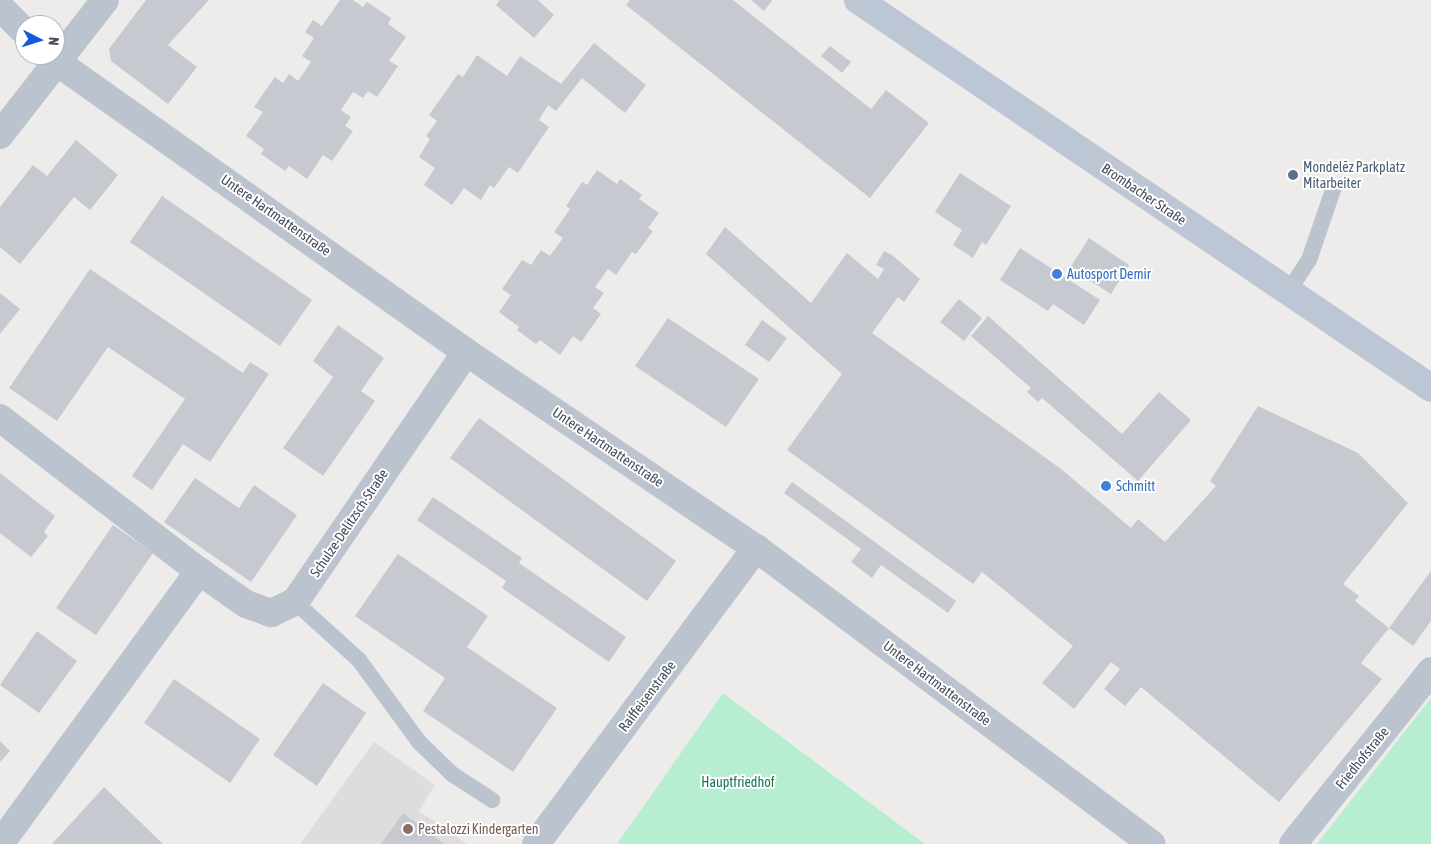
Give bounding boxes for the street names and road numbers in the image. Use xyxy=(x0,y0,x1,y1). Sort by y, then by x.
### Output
street label: Brombacher Straße xyxy=(1099,160,1189,228)
street label: Untere Hartmattenstraße xyxy=(218,171,334,259)
street label: Untere Hartmattenstraße xyxy=(549,404,667,490)
street label: Schulze-Delitzsch-Straße xyxy=(307,466,391,580)
street label: Untere Hartmattenstraße xyxy=(880,637,994,729)
street label: Raiffeisenstraße xyxy=(615,657,679,735)
street label: Friedhofstraße xyxy=(1332,724,1392,792)

